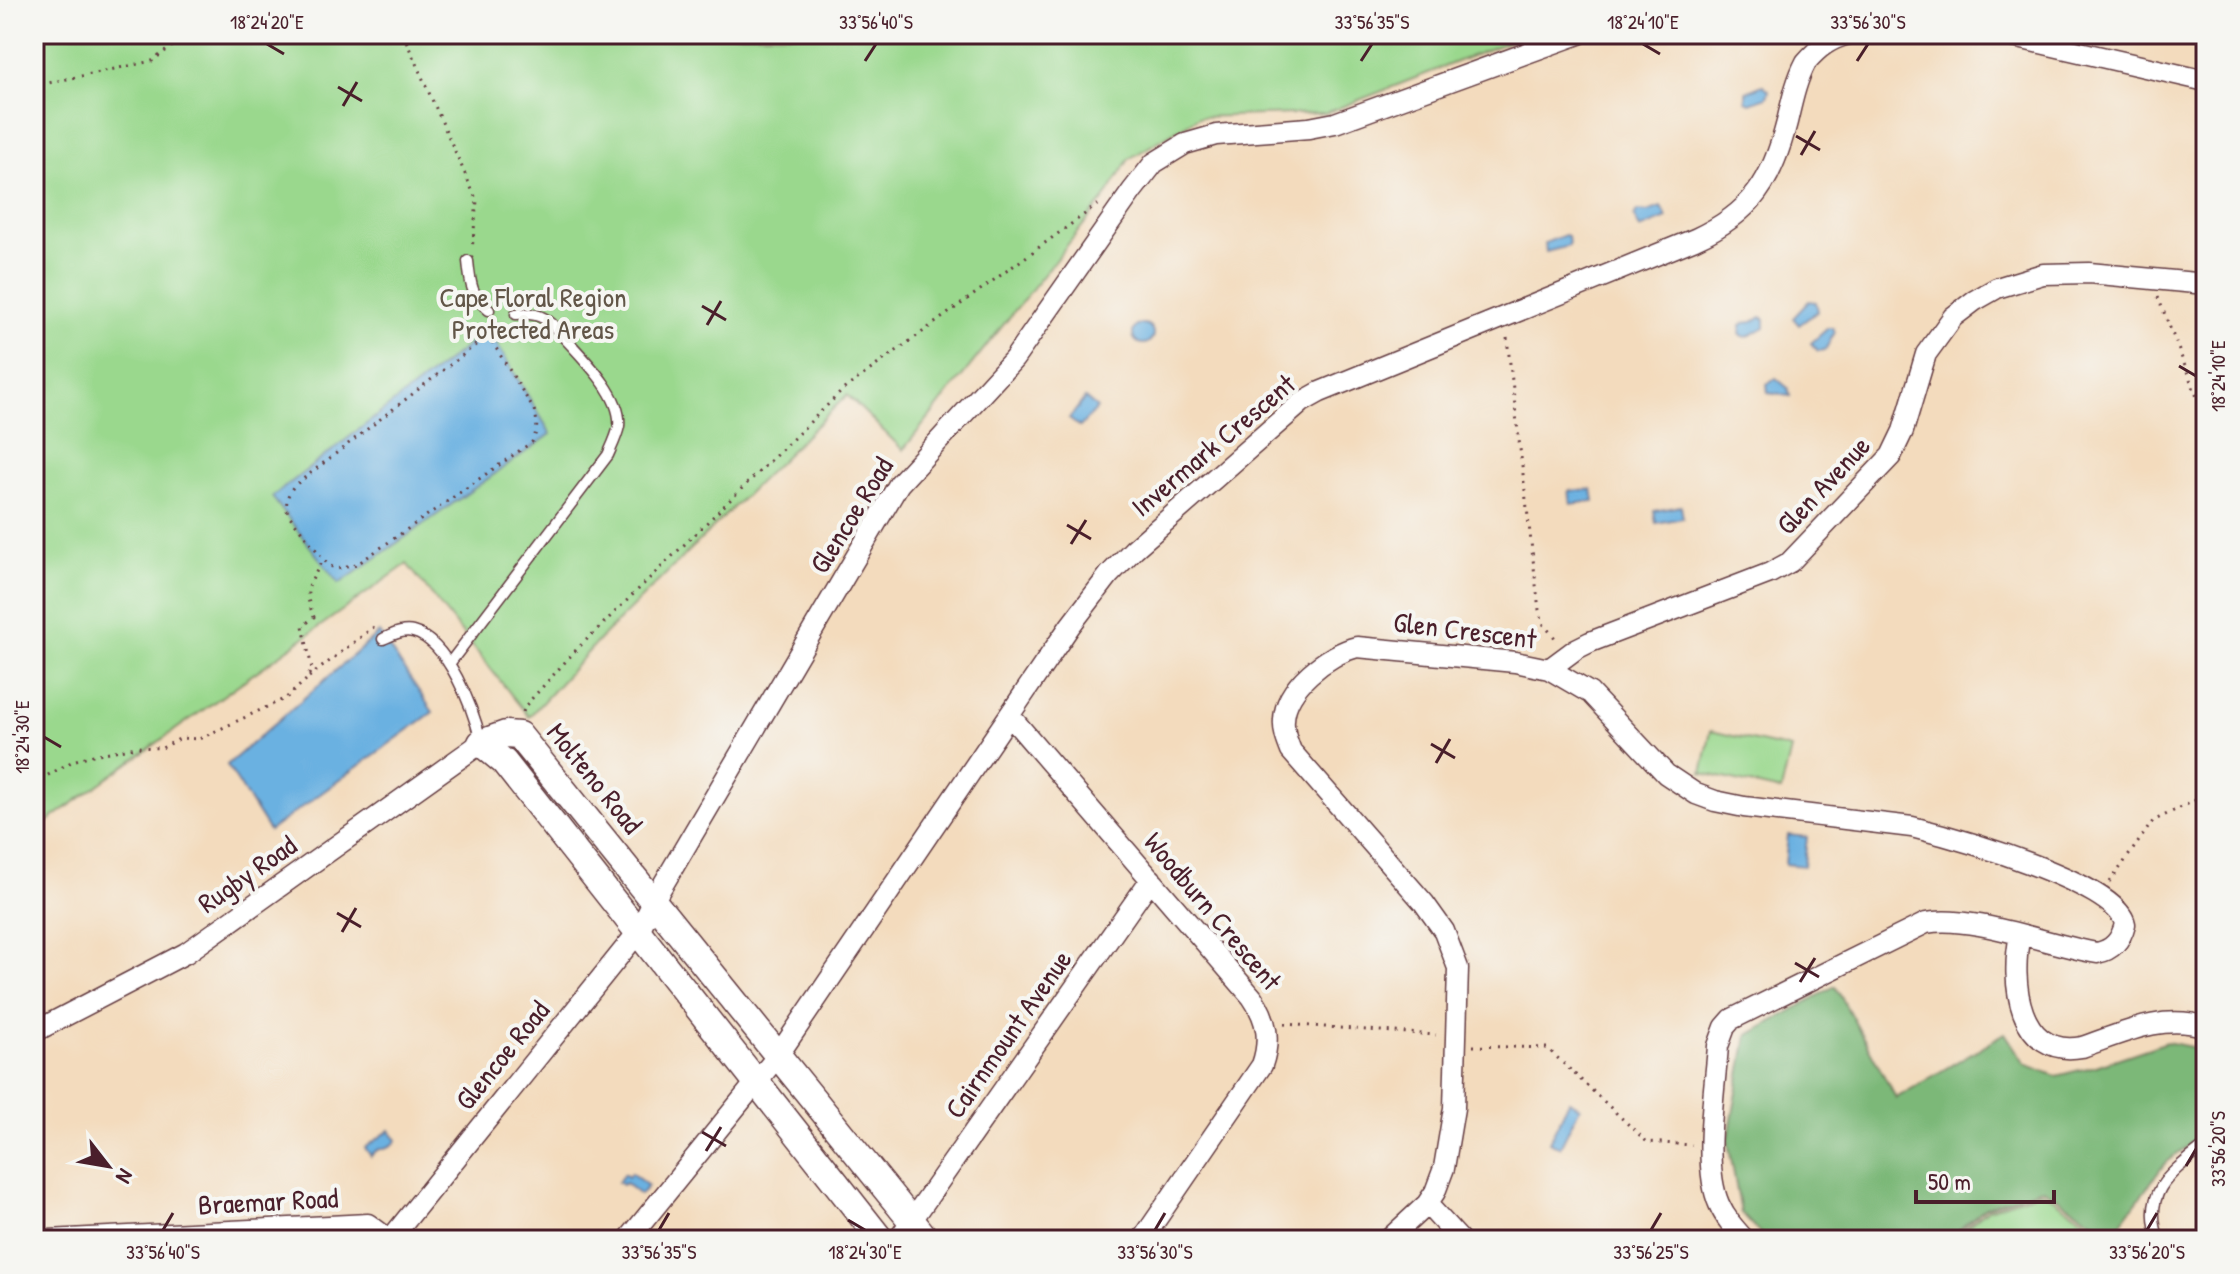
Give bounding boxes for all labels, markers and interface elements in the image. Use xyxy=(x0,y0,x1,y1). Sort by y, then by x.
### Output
text: 18°24'20"E xyxy=(230,8,304,35)
text: 33°56'40"S xyxy=(839,8,913,35)
text: 33°56'35"S xyxy=(1335,8,1409,35)
text: 18°24'10"E xyxy=(1607,8,1679,35)
text: 33°56'30"S xyxy=(1830,8,1906,35)
park label: Cape Floral Region Protected Areas xyxy=(439,278,627,348)
text: 18°24'10"E xyxy=(2204,340,2231,412)
street label: Invermark Crescent xyxy=(1123,365,1303,525)
street label: Glen Avenue xyxy=(1767,427,1879,543)
street label: Glencoe Road xyxy=(800,450,902,580)
street label: Glen Crescent xyxy=(1391,602,1539,658)
text: 18°24'30"E xyxy=(8,700,35,774)
street label: Molteno Road xyxy=(539,715,651,841)
street label: Woodburn Crescent xyxy=(1136,824,1291,998)
street label: Rugby Road xyxy=(190,826,304,922)
street label: Cairnmount Avenue xyxy=(936,942,1080,1126)
street label: Glencoe Road xyxy=(446,992,558,1118)
text: 33°56'20"S xyxy=(2204,1111,2231,1187)
north arrow xyxy=(68,1126,148,1206)
scale bar xyxy=(1916,1154,2054,1204)
text: N xyxy=(109,1164,141,1189)
text: 50 m xyxy=(1928,1165,1971,1197)
street label: Braemar Road xyxy=(197,1178,339,1224)
text: 33°56'40"S xyxy=(126,1238,200,1265)
text: 33°56'35"S xyxy=(622,1238,696,1265)
text: 18°24'30"E xyxy=(828,1238,902,1265)
text: 33°56'30"S xyxy=(1117,1238,1193,1265)
text: 33°56'25"S xyxy=(1613,1238,1689,1265)
text: 33°56'20"S xyxy=(2109,1238,2185,1265)

